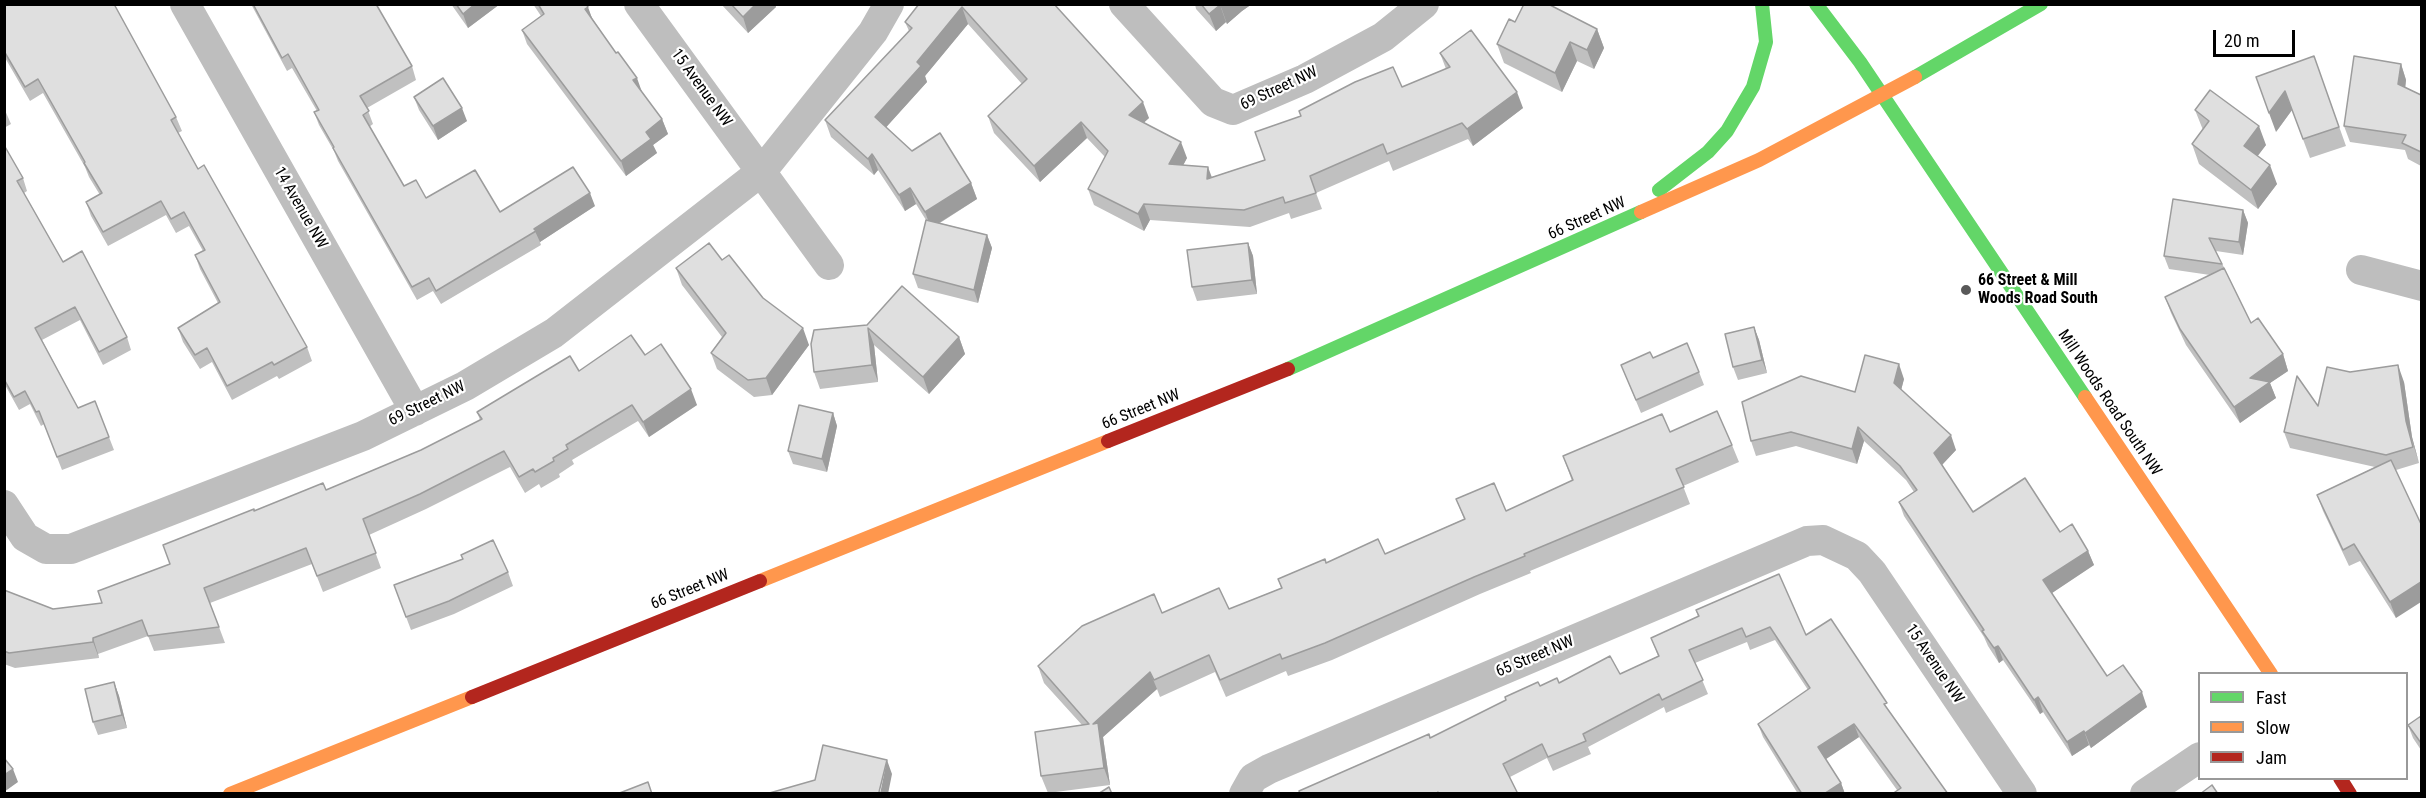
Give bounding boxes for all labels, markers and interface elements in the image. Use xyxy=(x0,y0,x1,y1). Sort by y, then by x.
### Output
scale bar xyxy=(2216,18,2298,56)
text: 20 m xyxy=(2224,30,2259,51)
street label: 15 Avenue NW xyxy=(666,45,736,131)
street label: 69 Street NW xyxy=(1237,63,1321,115)
street label: 14 Avenue NW xyxy=(269,164,331,252)
street label: 66 Street NW xyxy=(1545,193,1629,245)
place label: 66 Street & Mill Woods Road South xyxy=(1978,271,2098,309)
marker: 66 Street & Mill Woods Road South xyxy=(1959,283,1973,297)
street label: Mill Woods Road South NW xyxy=(2053,326,2165,480)
street label: 69 Street NW xyxy=(386,377,468,431)
street label: 66 Street NW xyxy=(1099,386,1183,434)
street label: 66 Street NW xyxy=(648,566,732,614)
street label: 15 Avenue NW xyxy=(1901,621,1967,707)
street label: 65 Street NW xyxy=(1493,632,1577,682)
legend xyxy=(2198,672,2408,780)
text: Fast xyxy=(2256,687,2287,708)
text: Slow xyxy=(2256,717,2290,738)
text: Jam xyxy=(2256,747,2287,768)

